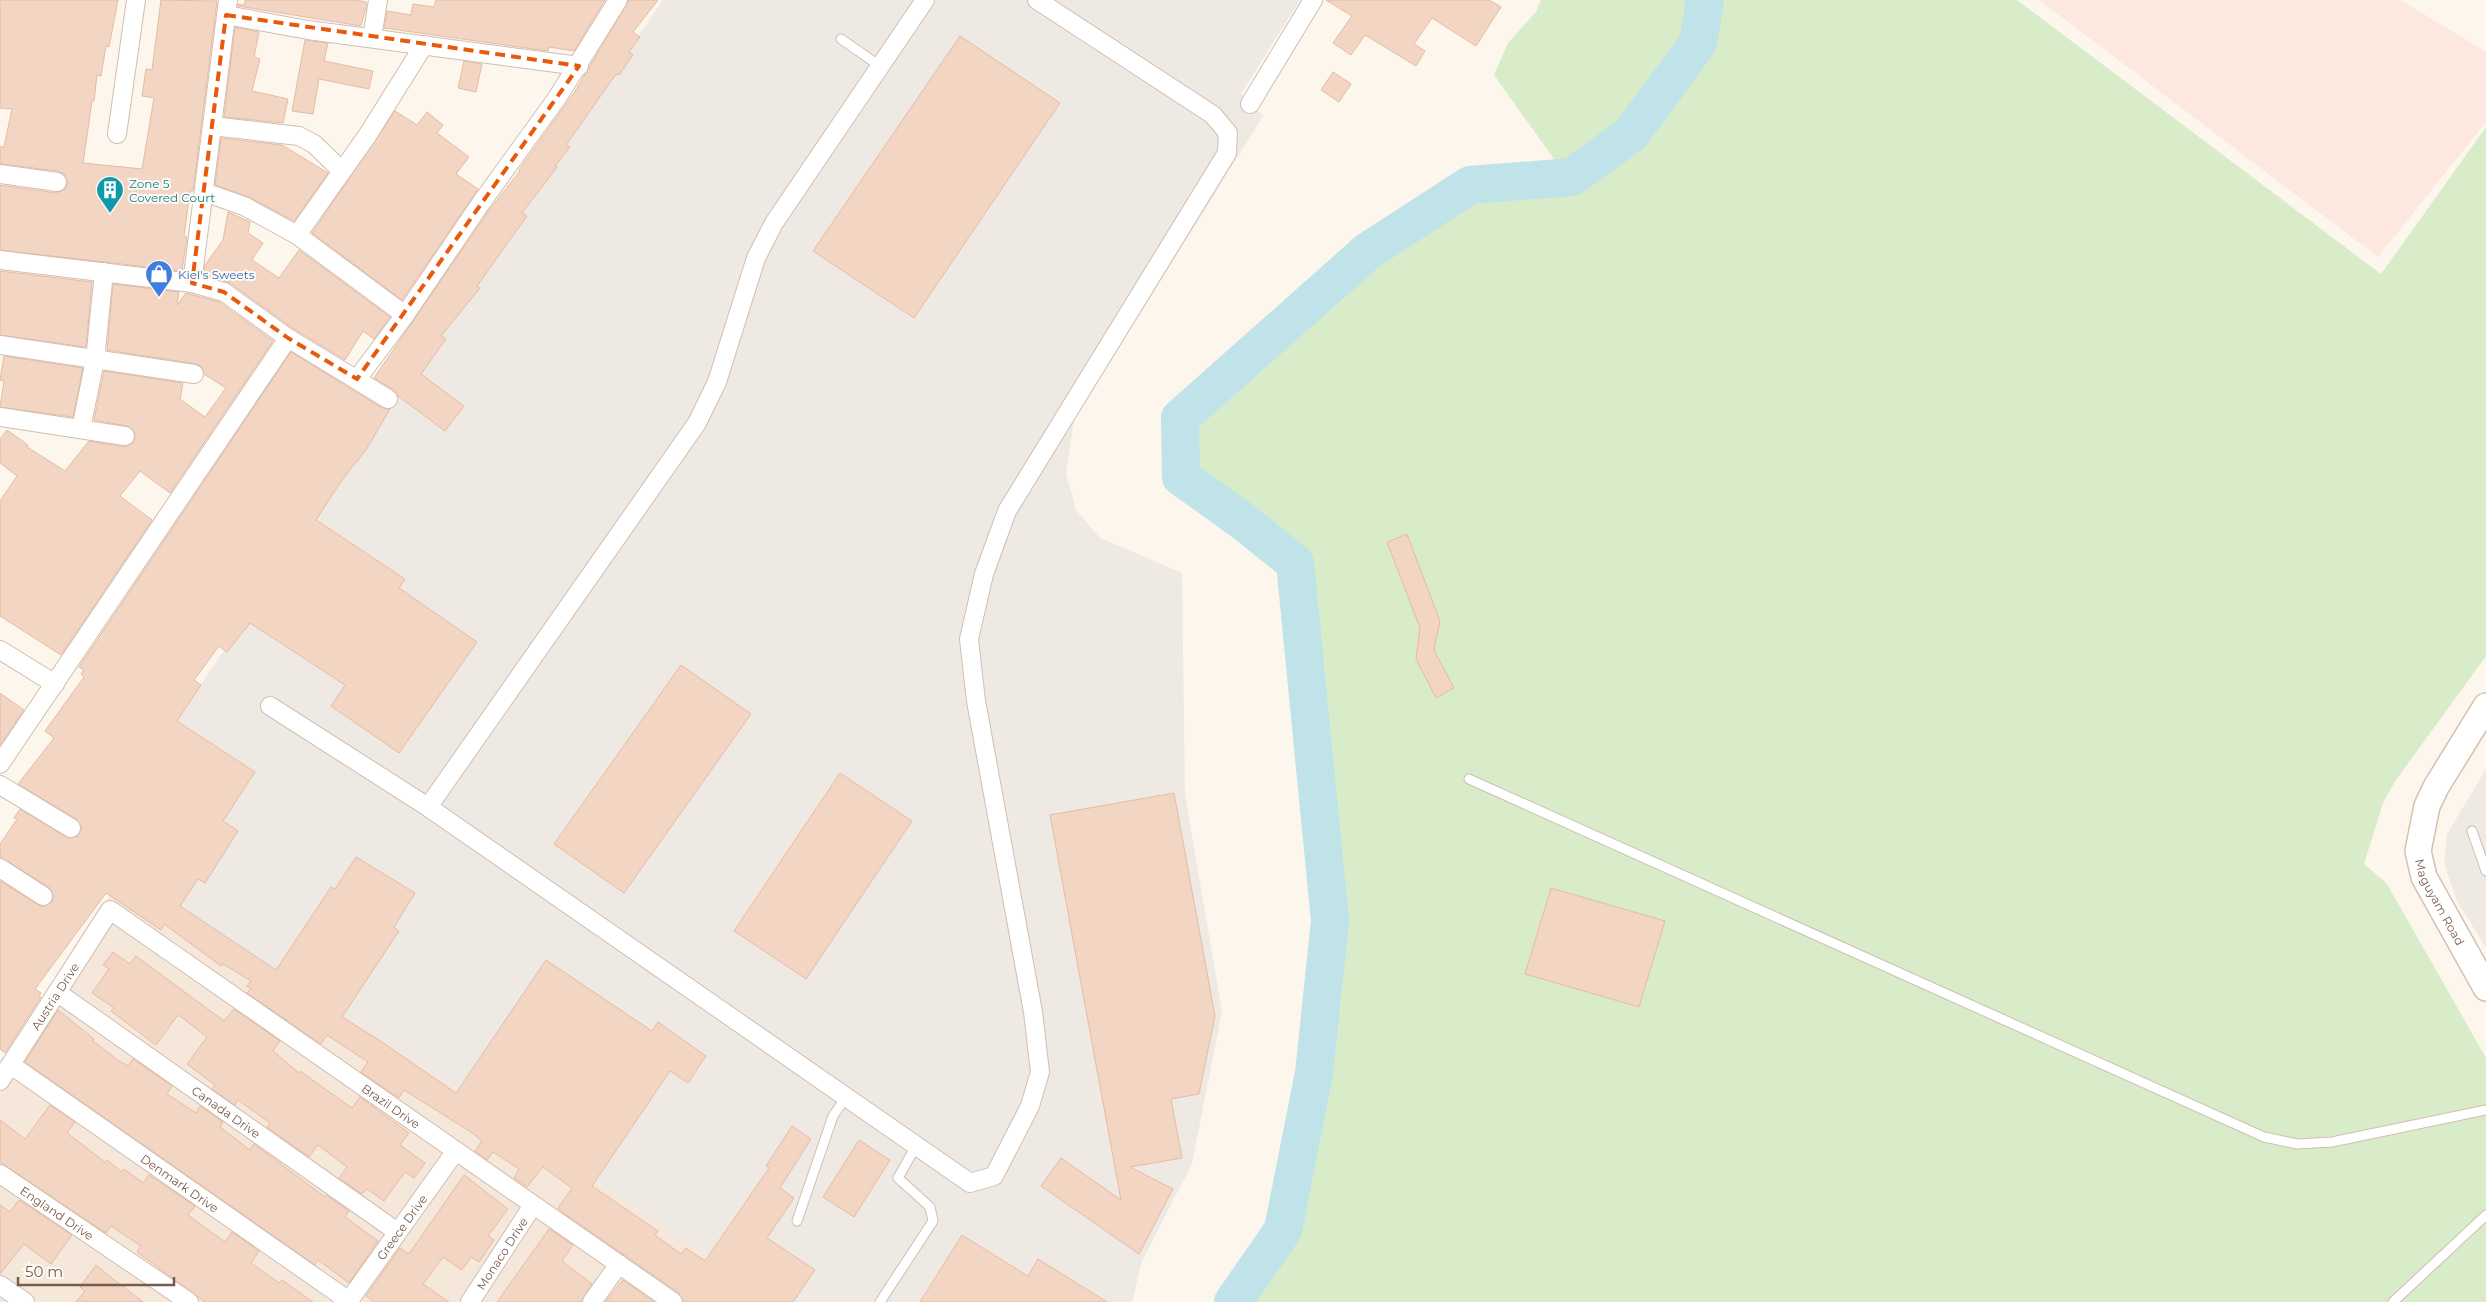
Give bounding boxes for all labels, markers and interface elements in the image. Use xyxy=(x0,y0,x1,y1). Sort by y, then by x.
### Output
building icon: Zone 5 Covered Court xyxy=(95,175,125,214)
place label: Zone 5 Covered Court xyxy=(129,176,215,205)
shop icon: Kiel's Sweets xyxy=(144,259,174,298)
place label: Kiel's Sweets xyxy=(178,267,255,282)
street label: Maguyam Road xyxy=(2413,857,2468,948)
street label: Austria Drive xyxy=(28,960,82,1032)
street label: Brazil Drive xyxy=(359,1080,423,1131)
street label: Canada Drive xyxy=(189,1082,264,1141)
street label: Denmark Drive xyxy=(138,1151,222,1215)
street label: England Drive xyxy=(17,1182,97,1243)
street label: Greece Drive xyxy=(373,1191,430,1263)
street label: Monaco Drive xyxy=(473,1214,530,1292)
scale bar xyxy=(18,1254,174,1286)
text: 50 m xyxy=(25,1262,63,1281)

